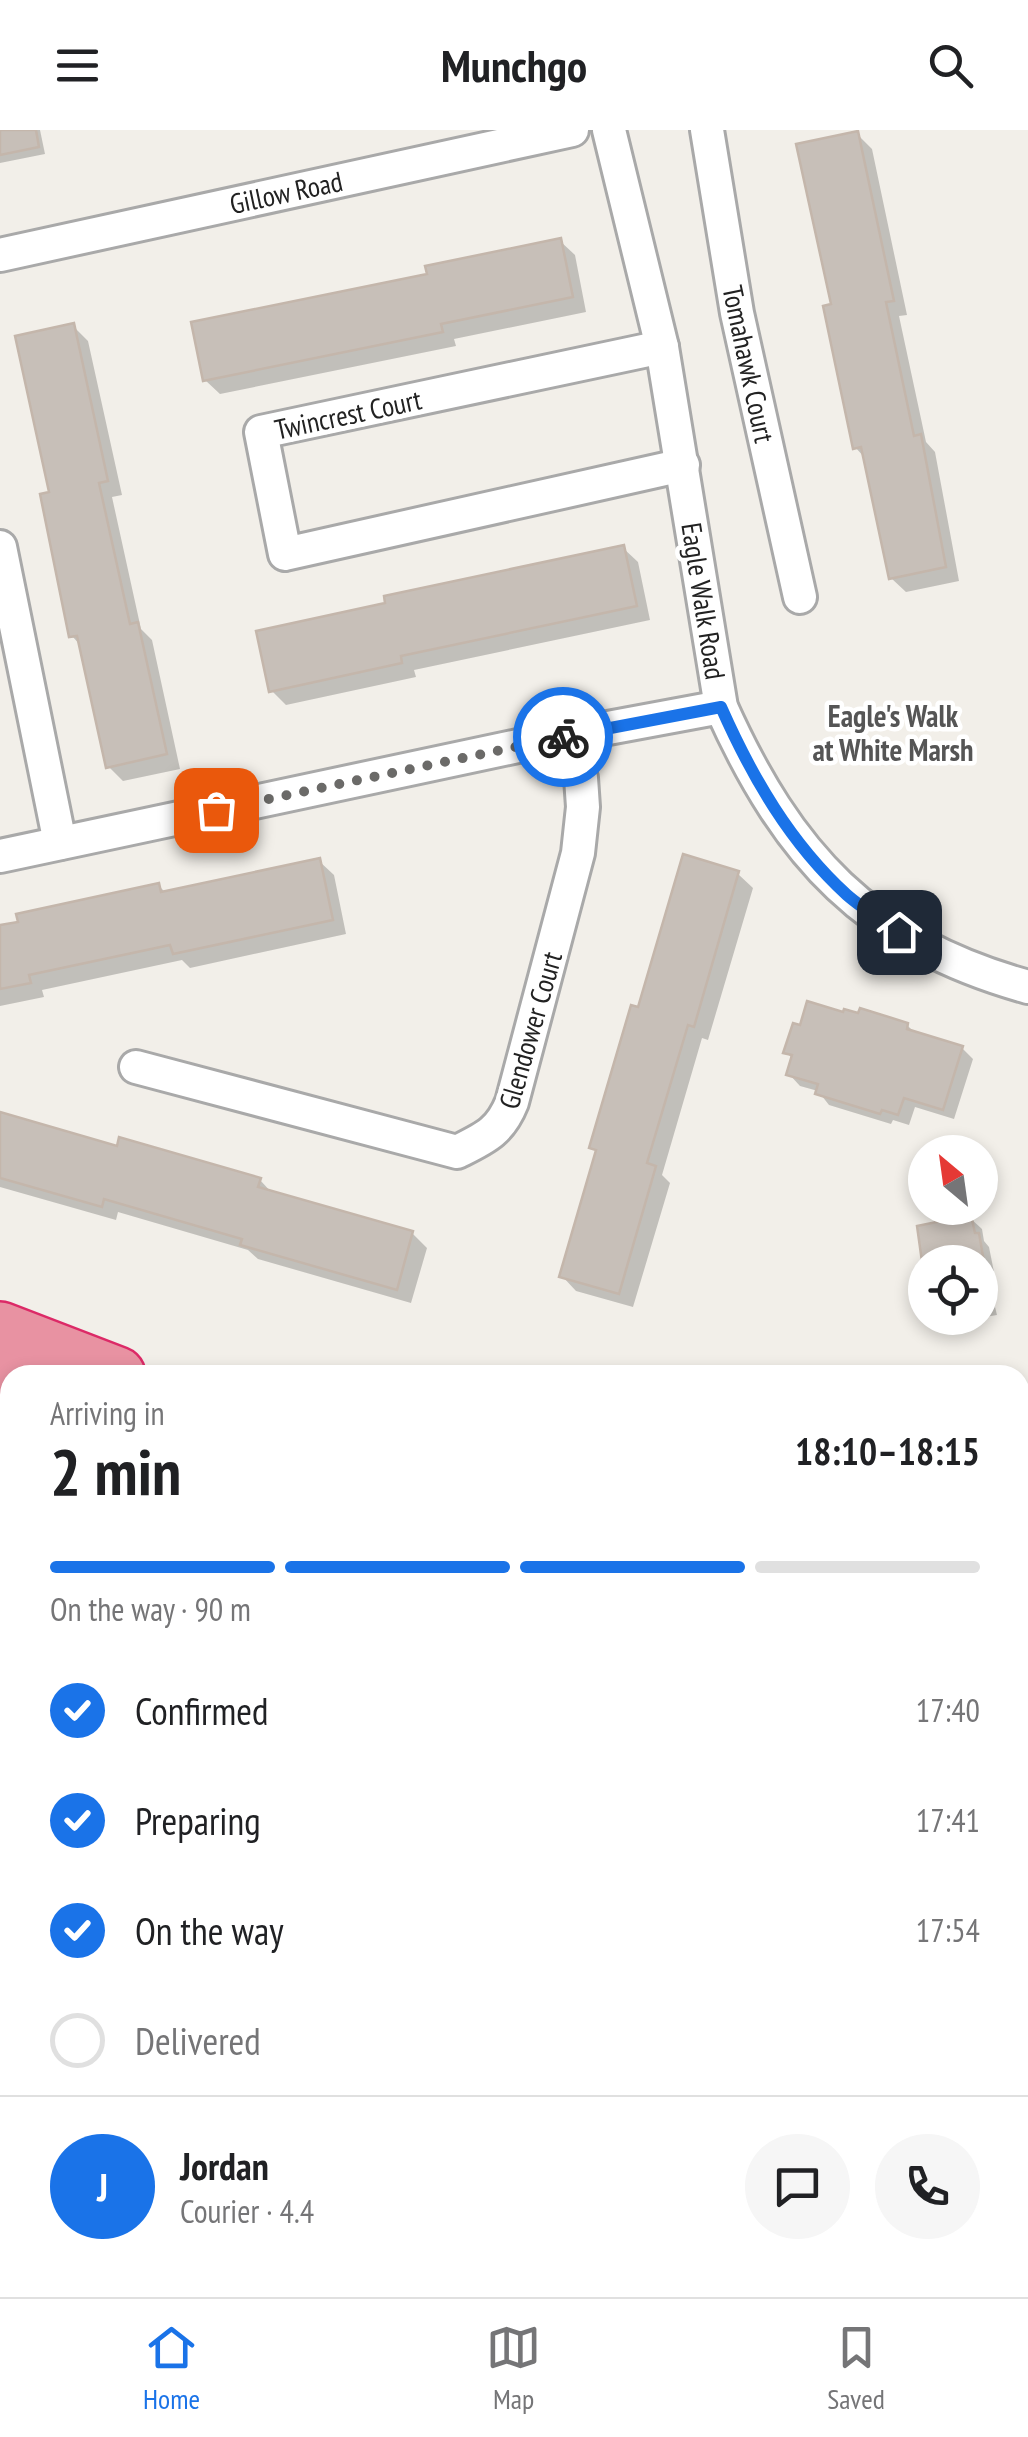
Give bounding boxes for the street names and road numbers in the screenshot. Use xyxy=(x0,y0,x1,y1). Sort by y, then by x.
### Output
street label: Gillow Road xyxy=(226,162,346,222)
street label: Tomahawk Court xyxy=(714,282,784,446)
street label: Twincrest Court xyxy=(271,380,425,448)
street label: Eagle Walk Road xyxy=(673,520,735,682)
street label: Glendower Court xyxy=(490,947,570,1113)

